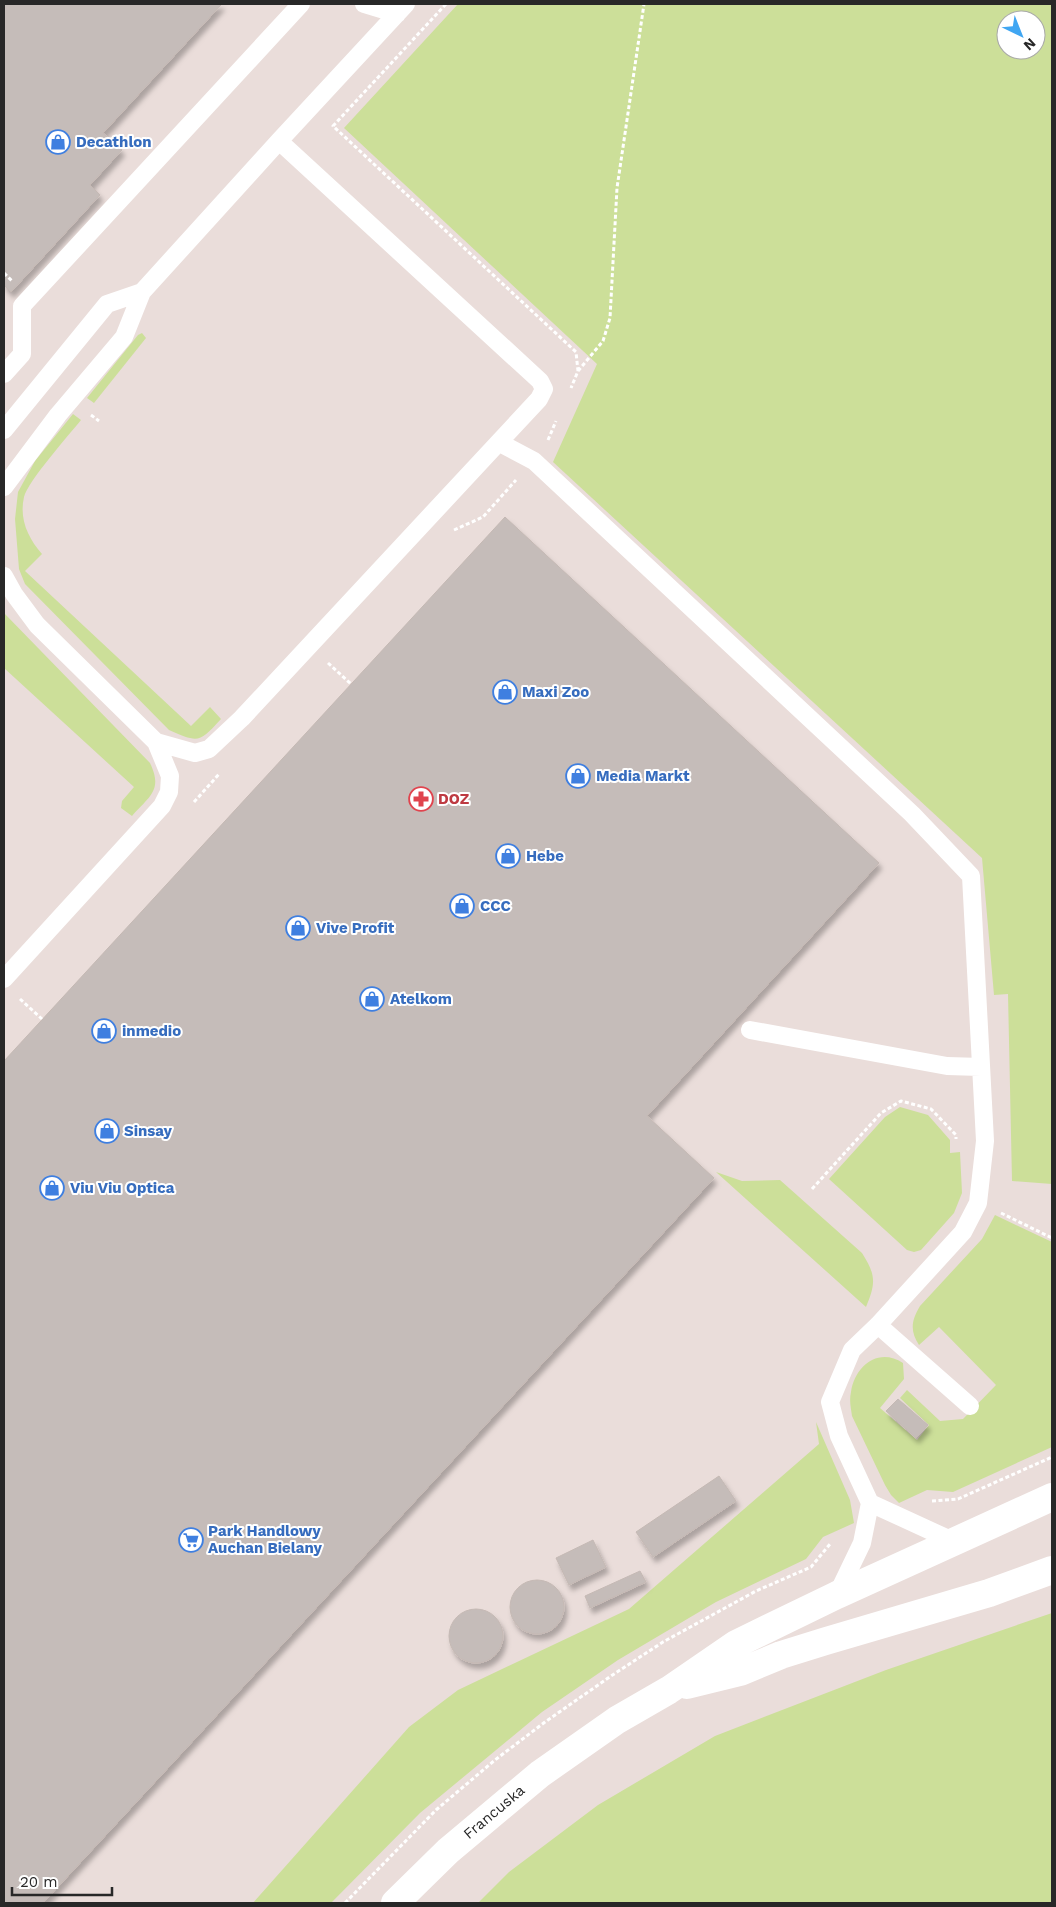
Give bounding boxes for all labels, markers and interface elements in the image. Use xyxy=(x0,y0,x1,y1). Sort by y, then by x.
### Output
north arrow xyxy=(996,10,1046,60)
text: N xyxy=(1021,35,1039,54)
shop icon: Decathlon xyxy=(45,129,71,155)
place label: Decathlon xyxy=(76,133,152,151)
shop icon: Maxi Zoo xyxy=(492,679,518,705)
place label: Maxi Zoo xyxy=(522,683,589,701)
shop icon: Media Markt xyxy=(565,763,591,789)
place label: Media Markt xyxy=(596,767,690,785)
pharmacy icon: DOZ xyxy=(408,786,434,812)
place label: DOZ xyxy=(438,790,470,808)
shop icon: Hebe xyxy=(495,843,521,869)
place label: Hebe xyxy=(526,847,564,865)
shop icon: CCC xyxy=(449,893,475,919)
place label: CCC xyxy=(480,897,511,915)
shop icon: Vive Profit xyxy=(285,915,311,941)
place label: Vive Profit xyxy=(316,919,395,937)
shop icon: Atelkom xyxy=(359,986,385,1012)
place label: Atelkom xyxy=(390,990,452,1008)
shop icon: inmedio xyxy=(91,1018,117,1044)
place label: inmedio xyxy=(122,1022,181,1040)
shop icon: Sinsay xyxy=(94,1118,120,1144)
place label: Sinsay xyxy=(124,1122,173,1140)
shop icon: Viu Viu Optica xyxy=(39,1175,65,1201)
place label: Viu Viu Optica xyxy=(70,1179,175,1197)
place label: Park Handlowy Auchan Bielany xyxy=(208,1522,322,1557)
supermarket icon: Park Handlowy Auchan Bielany xyxy=(178,1527,204,1553)
street label: Francuska xyxy=(460,1781,529,1843)
scale bar xyxy=(12,1864,112,1896)
text: 20 m xyxy=(20,1873,58,1891)

